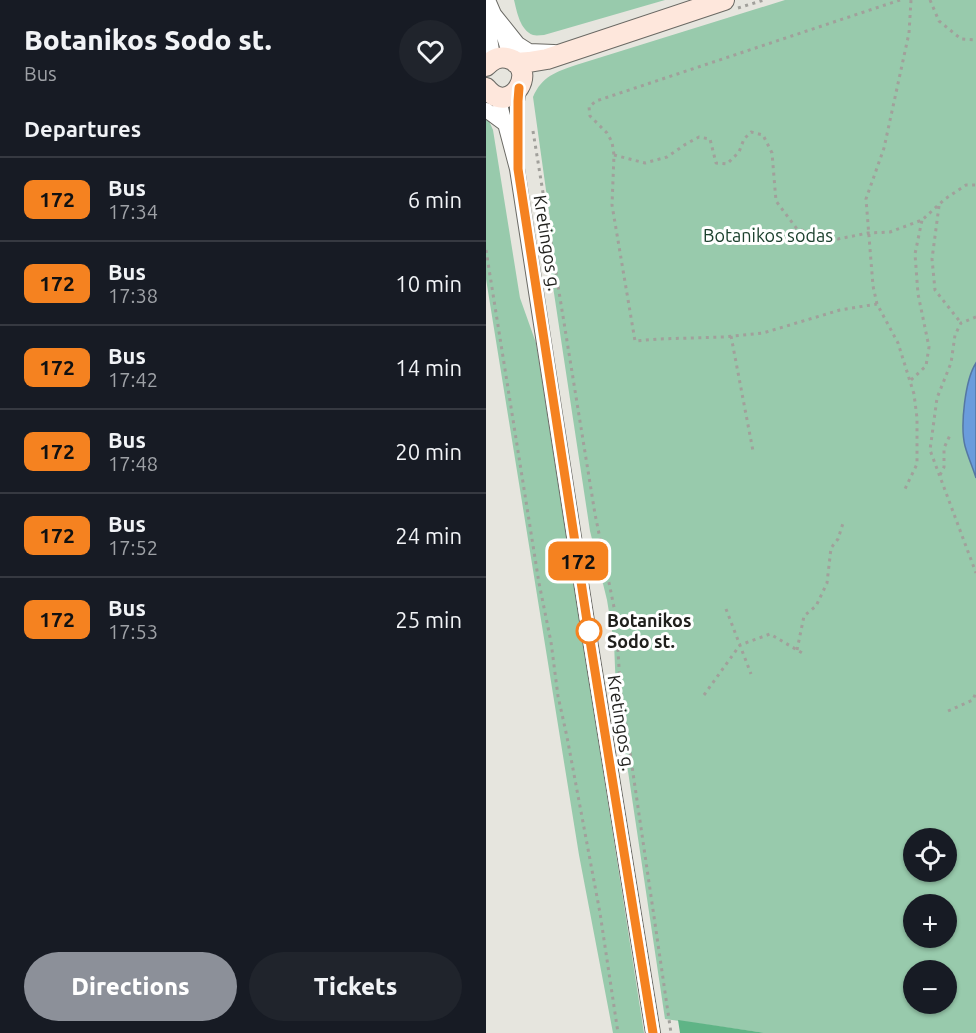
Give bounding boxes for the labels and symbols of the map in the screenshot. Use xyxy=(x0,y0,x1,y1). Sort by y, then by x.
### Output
street label: Kretingos g. xyxy=(531,193,565,292)
park label: Botanikos sodas xyxy=(703,225,833,245)
line badge: 172 xyxy=(544,542,613,580)
place label: Botanikos Sodo st. xyxy=(607,610,691,651)
marker: Botanikos Sodo st. xyxy=(576,618,602,644)
street label: Kretingos g. xyxy=(605,673,639,772)

